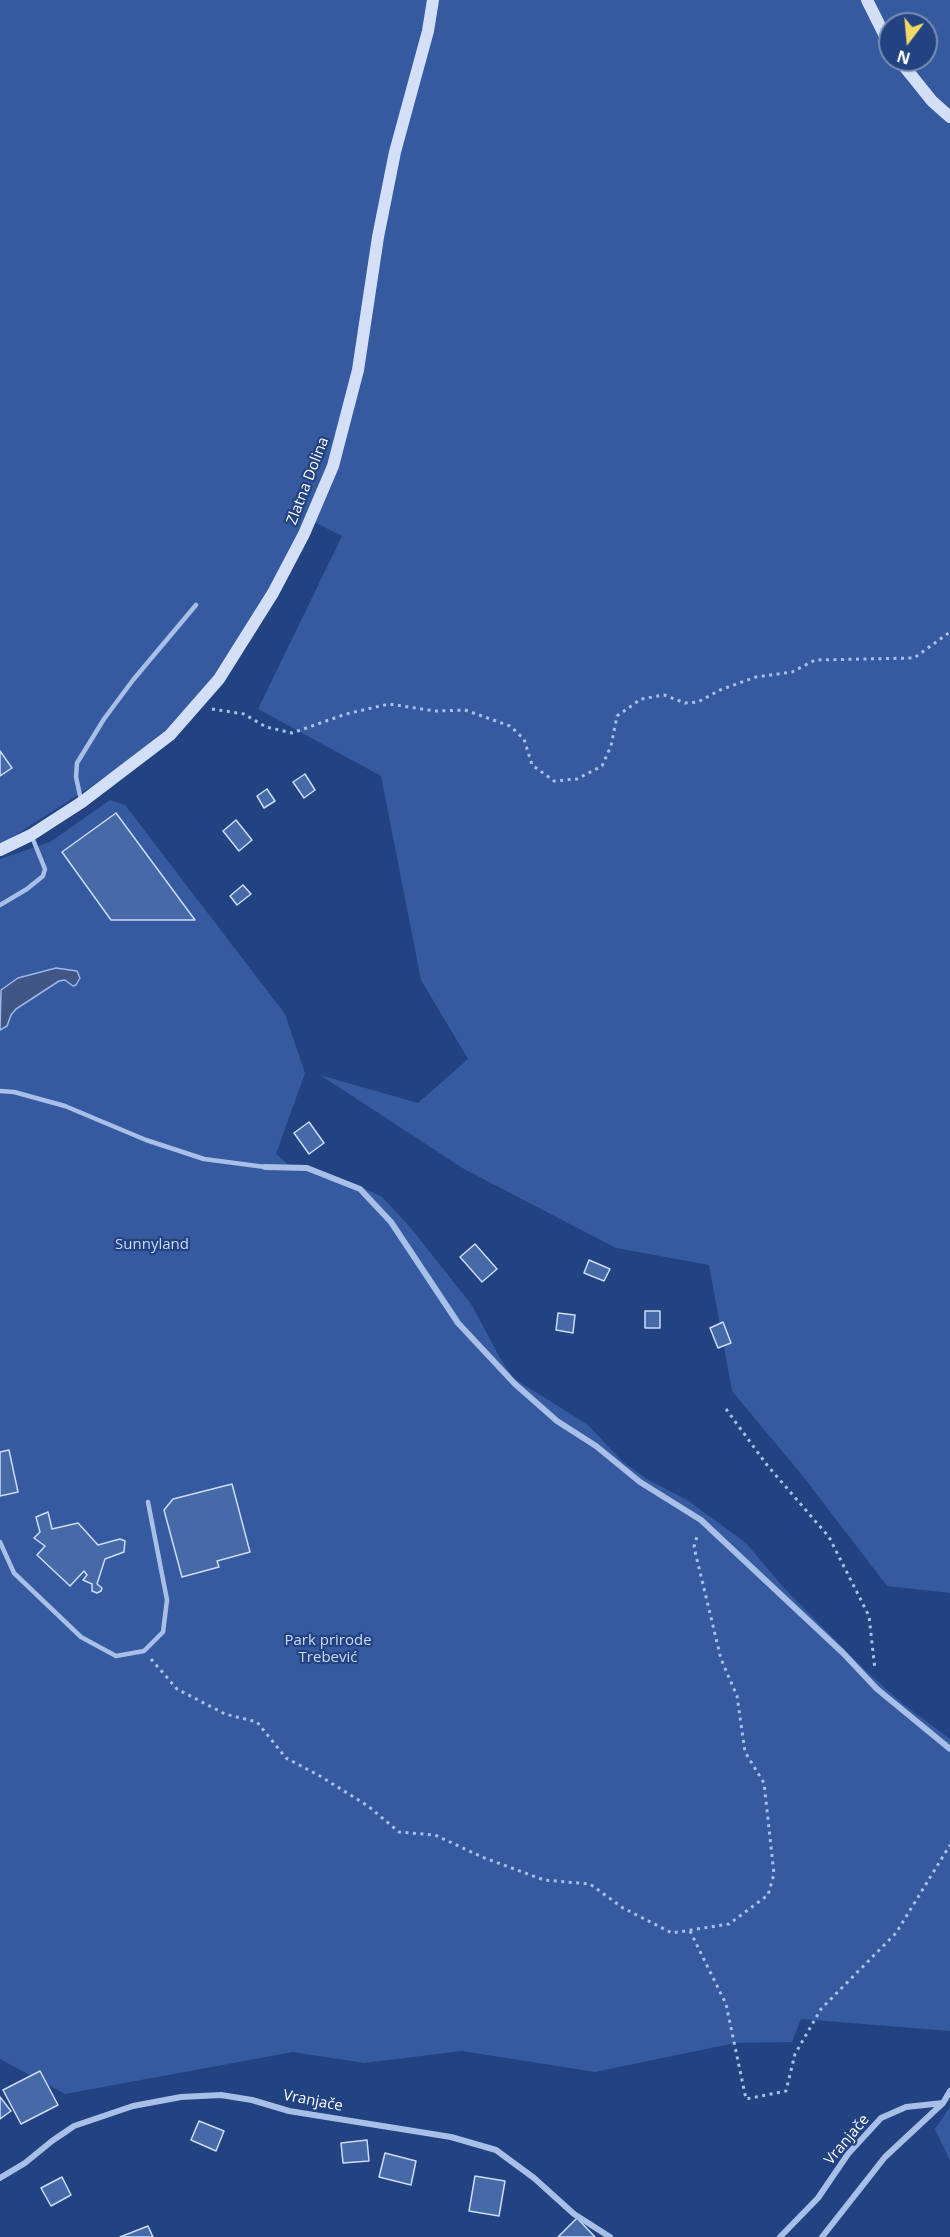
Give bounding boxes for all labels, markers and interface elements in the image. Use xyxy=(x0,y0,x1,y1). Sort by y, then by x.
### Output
north arrow xyxy=(878,12,938,72)
text: N xyxy=(894,45,913,70)
street label: Zlatna Dolina xyxy=(283,435,333,527)
park label: Sunnyland xyxy=(115,1236,189,1254)
park label: Park prirode Trebević xyxy=(284,1632,372,1667)
street label: Vranjače xyxy=(282,2086,344,2116)
street label: Vranjače xyxy=(821,2111,873,2169)

